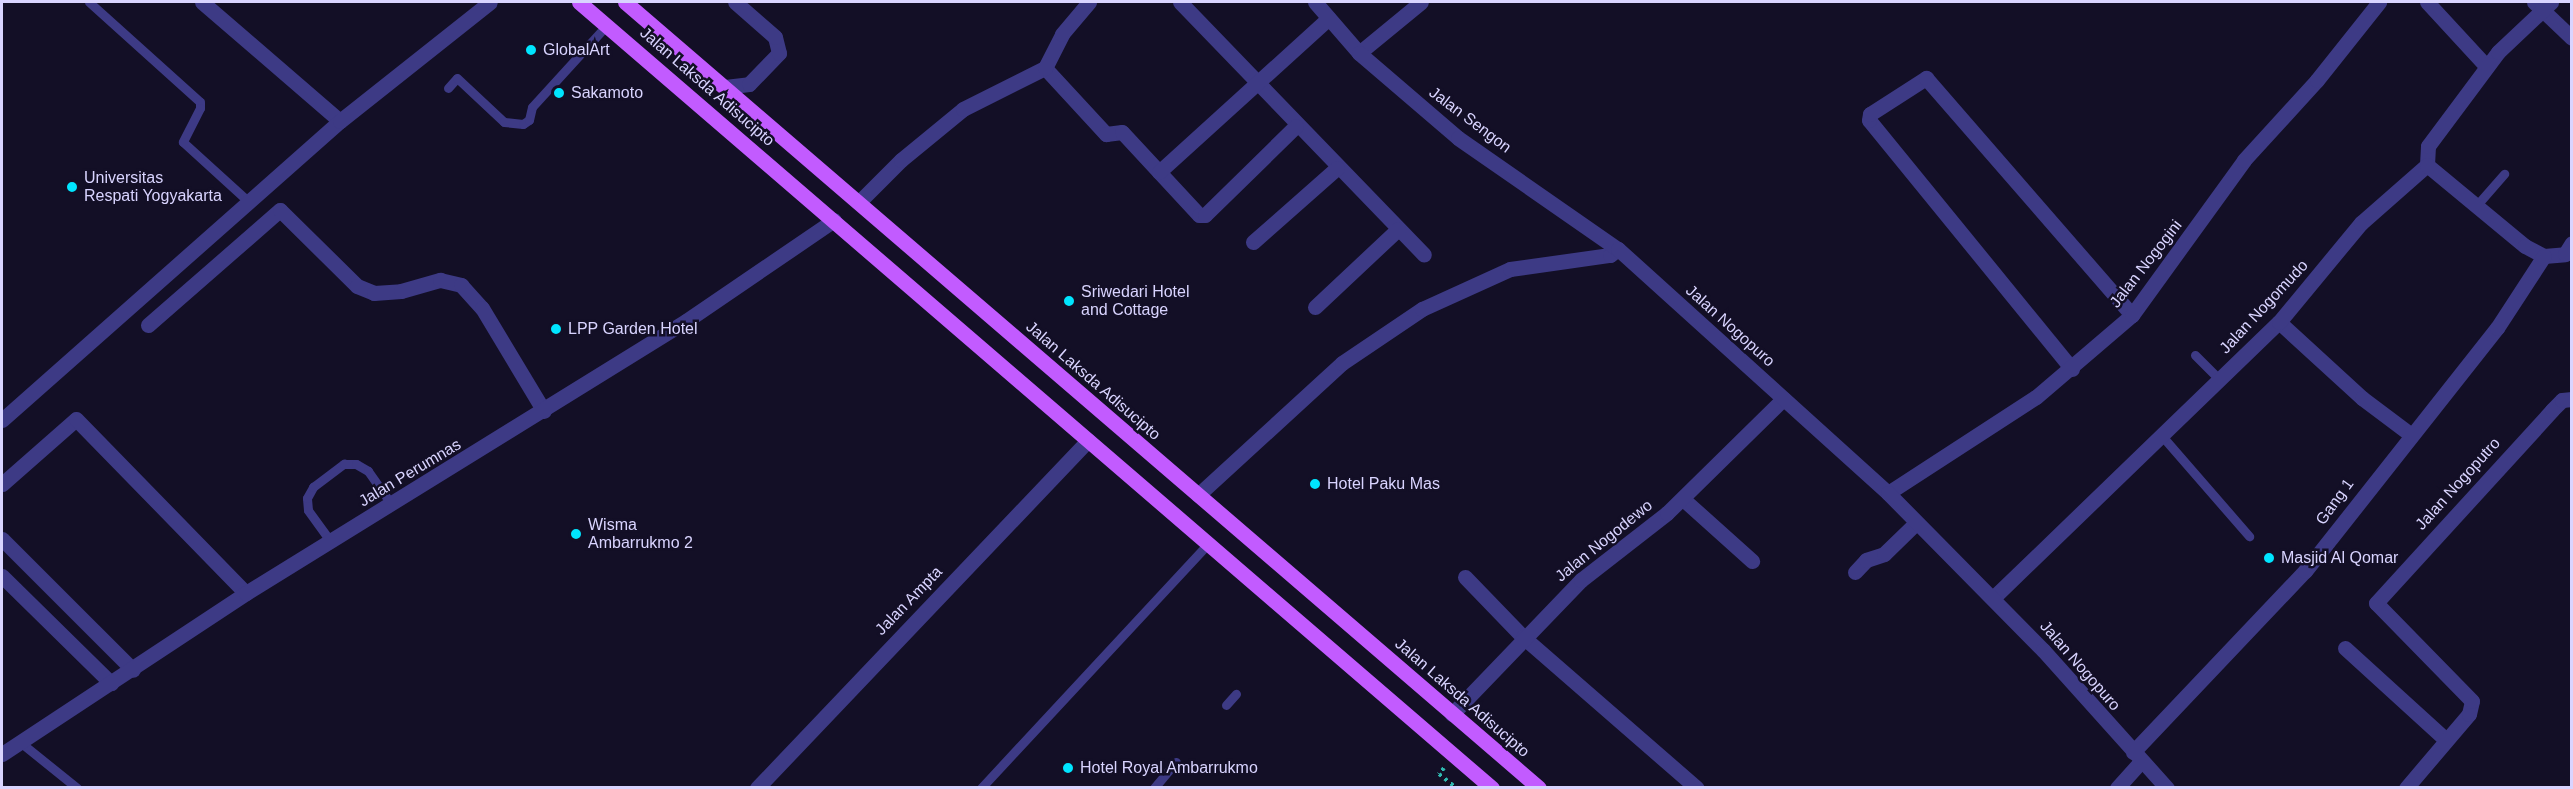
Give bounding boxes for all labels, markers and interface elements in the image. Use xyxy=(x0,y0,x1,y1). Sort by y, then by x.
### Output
street label: Jalan Laksda Adisucipto xyxy=(636,23,778,151)
place label: GlobalArt xyxy=(543,40,610,60)
marker: GlobalArt xyxy=(524,43,538,57)
place label: Sakamoto xyxy=(571,83,643,103)
street label: Jalan Sengon xyxy=(1425,83,1515,157)
marker: Sakamoto xyxy=(552,86,566,100)
place label: Universitas Respati Yogyakarta xyxy=(84,168,222,206)
marker: Universitas Respati Yogyakarta xyxy=(65,180,79,194)
street label: Jalan Nogogini xyxy=(2106,216,2186,312)
street label: Jalan Nogomudo xyxy=(2216,256,2312,358)
street label: Jalan Nogopuro xyxy=(1682,281,1778,371)
place label: Sriwedari Hotel and Cottage xyxy=(1081,282,1189,320)
marker: Sriwedari Hotel and Cottage xyxy=(1062,294,1076,308)
street label: Jalan Laksda Adisucipto xyxy=(1022,317,1164,445)
place label: LPP Garden Hotel xyxy=(568,319,698,339)
marker: LPP Garden Hotel xyxy=(549,322,563,336)
street label: Jalan Nogoputro xyxy=(2412,434,2504,534)
street label: Jalan Perumnas xyxy=(356,435,464,511)
place label: Hotel Paku Mas xyxy=(1327,474,1440,494)
street label: Gang 1 xyxy=(2312,475,2358,529)
marker: Hotel Paku Mas xyxy=(1308,477,1322,491)
street label: Jalan Nogodewo xyxy=(1552,496,1656,586)
place label: Wisma Ambarrukmo 2 xyxy=(588,515,693,553)
marker: Wisma Ambarrukmo 2 xyxy=(569,527,583,541)
place label: Masjid Al Qomar xyxy=(2281,548,2399,568)
marker: Masjid Al Qomar xyxy=(2262,551,2276,565)
street label: Jalan Ampta xyxy=(871,562,947,640)
street label: Jalan Nogopuro xyxy=(2036,617,2124,715)
street label: Jalan Laksda Adisucipto xyxy=(1391,634,1533,762)
place label: Hotel Royal Ambarrukmo xyxy=(1080,758,1259,778)
marker: Hotel Royal Ambarrukmo xyxy=(1061,761,1075,775)

